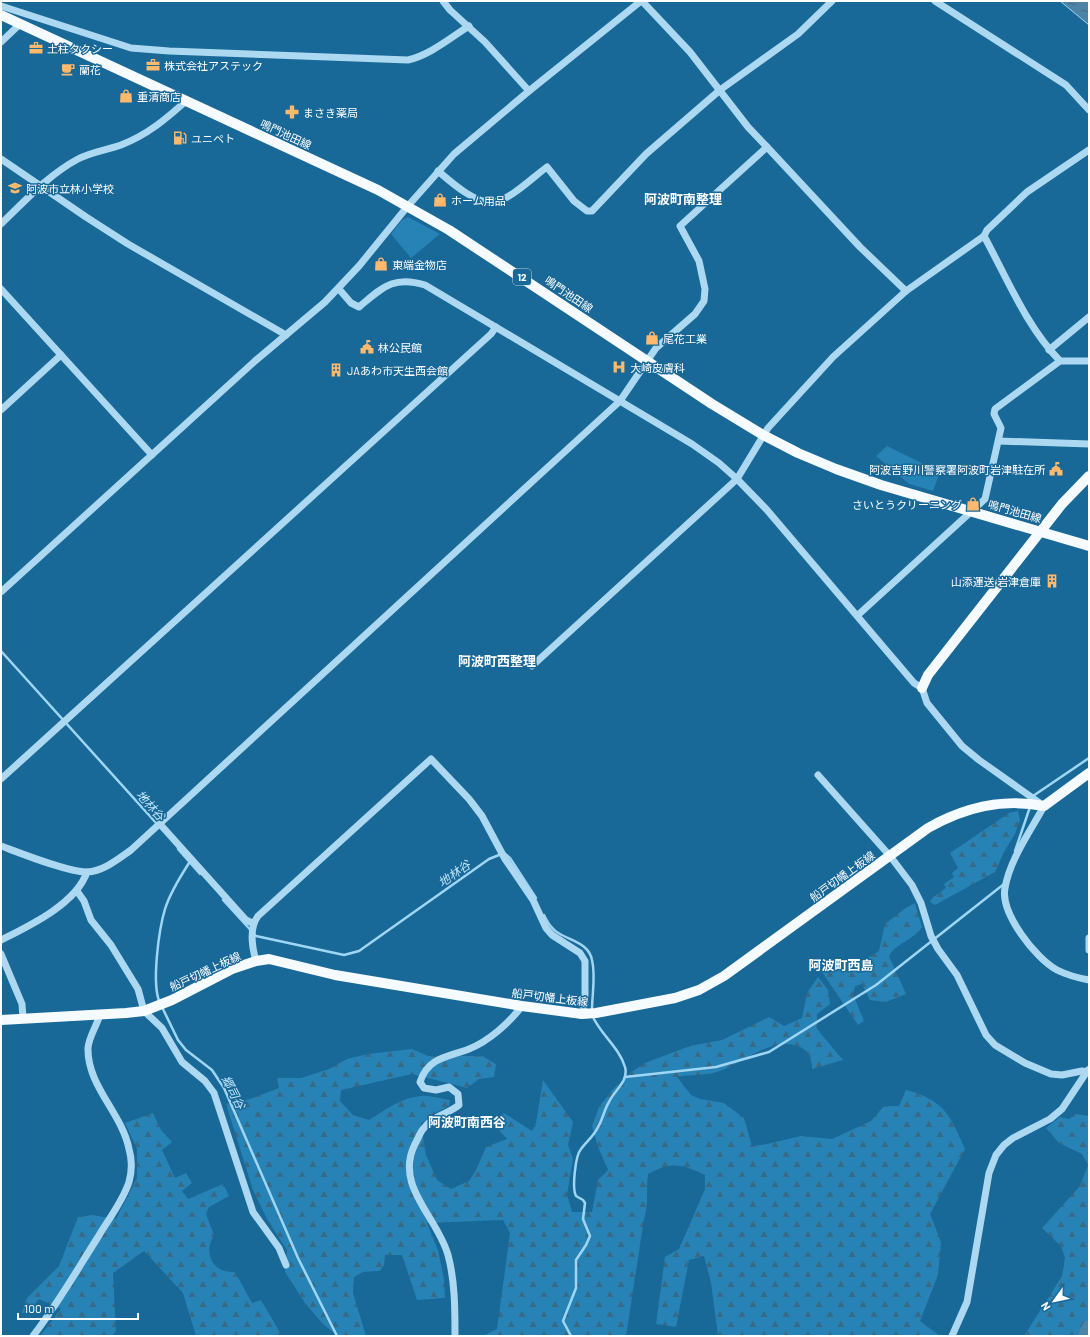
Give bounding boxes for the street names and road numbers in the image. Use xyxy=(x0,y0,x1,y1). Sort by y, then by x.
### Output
street label: 鳴門池田線 xyxy=(258,116,314,152)
road number: 12 xyxy=(513,269,531,285)
street label: 鳴門池田線 xyxy=(543,273,595,315)
street label: 鳴門池田線 xyxy=(987,497,1043,525)
street label: 船戸切幡上板線 xyxy=(807,848,877,904)
street label: 船戸切幡上板線 xyxy=(167,949,243,993)
street label: 船戸切幡上板線 xyxy=(511,986,589,1008)

